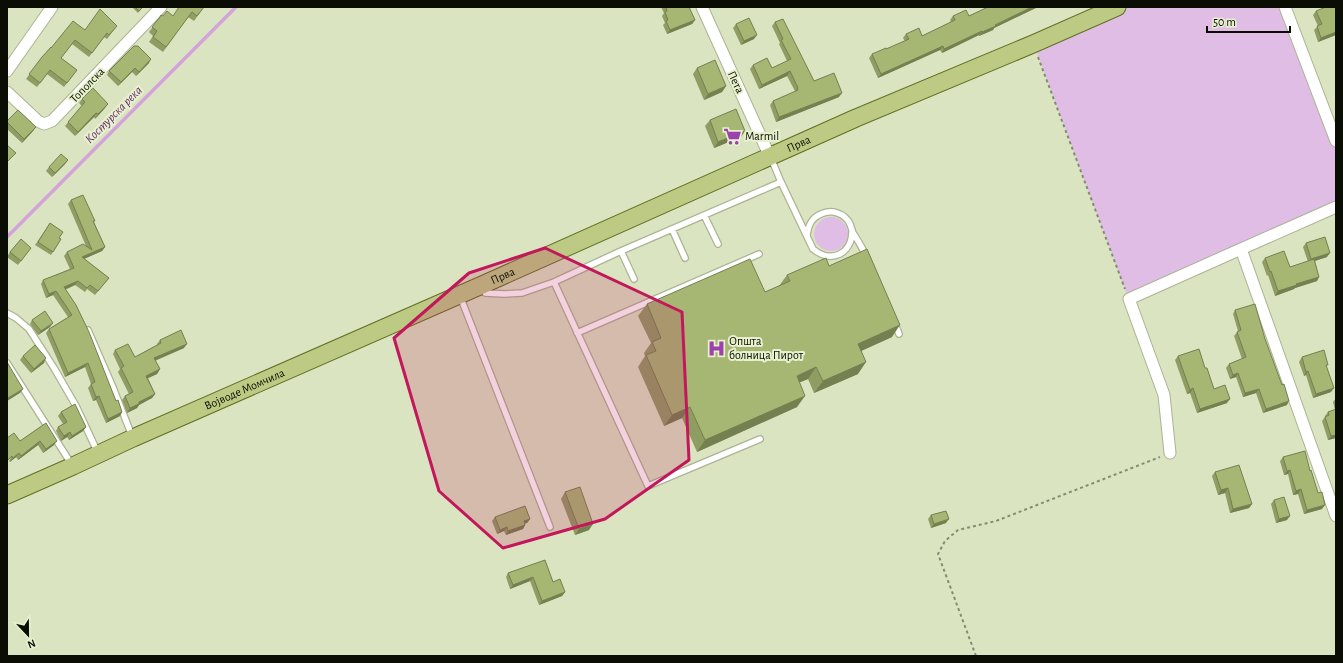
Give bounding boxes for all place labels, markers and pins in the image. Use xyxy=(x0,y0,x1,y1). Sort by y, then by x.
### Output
supermarket icon: Marmil xyxy=(722,126,742,146)
place label: Marmil xyxy=(745,130,779,142)
place label: Општа болница Пирот xyxy=(729,335,804,361)
hospital icon: Општа болница Пирот xyxy=(706,338,726,358)

